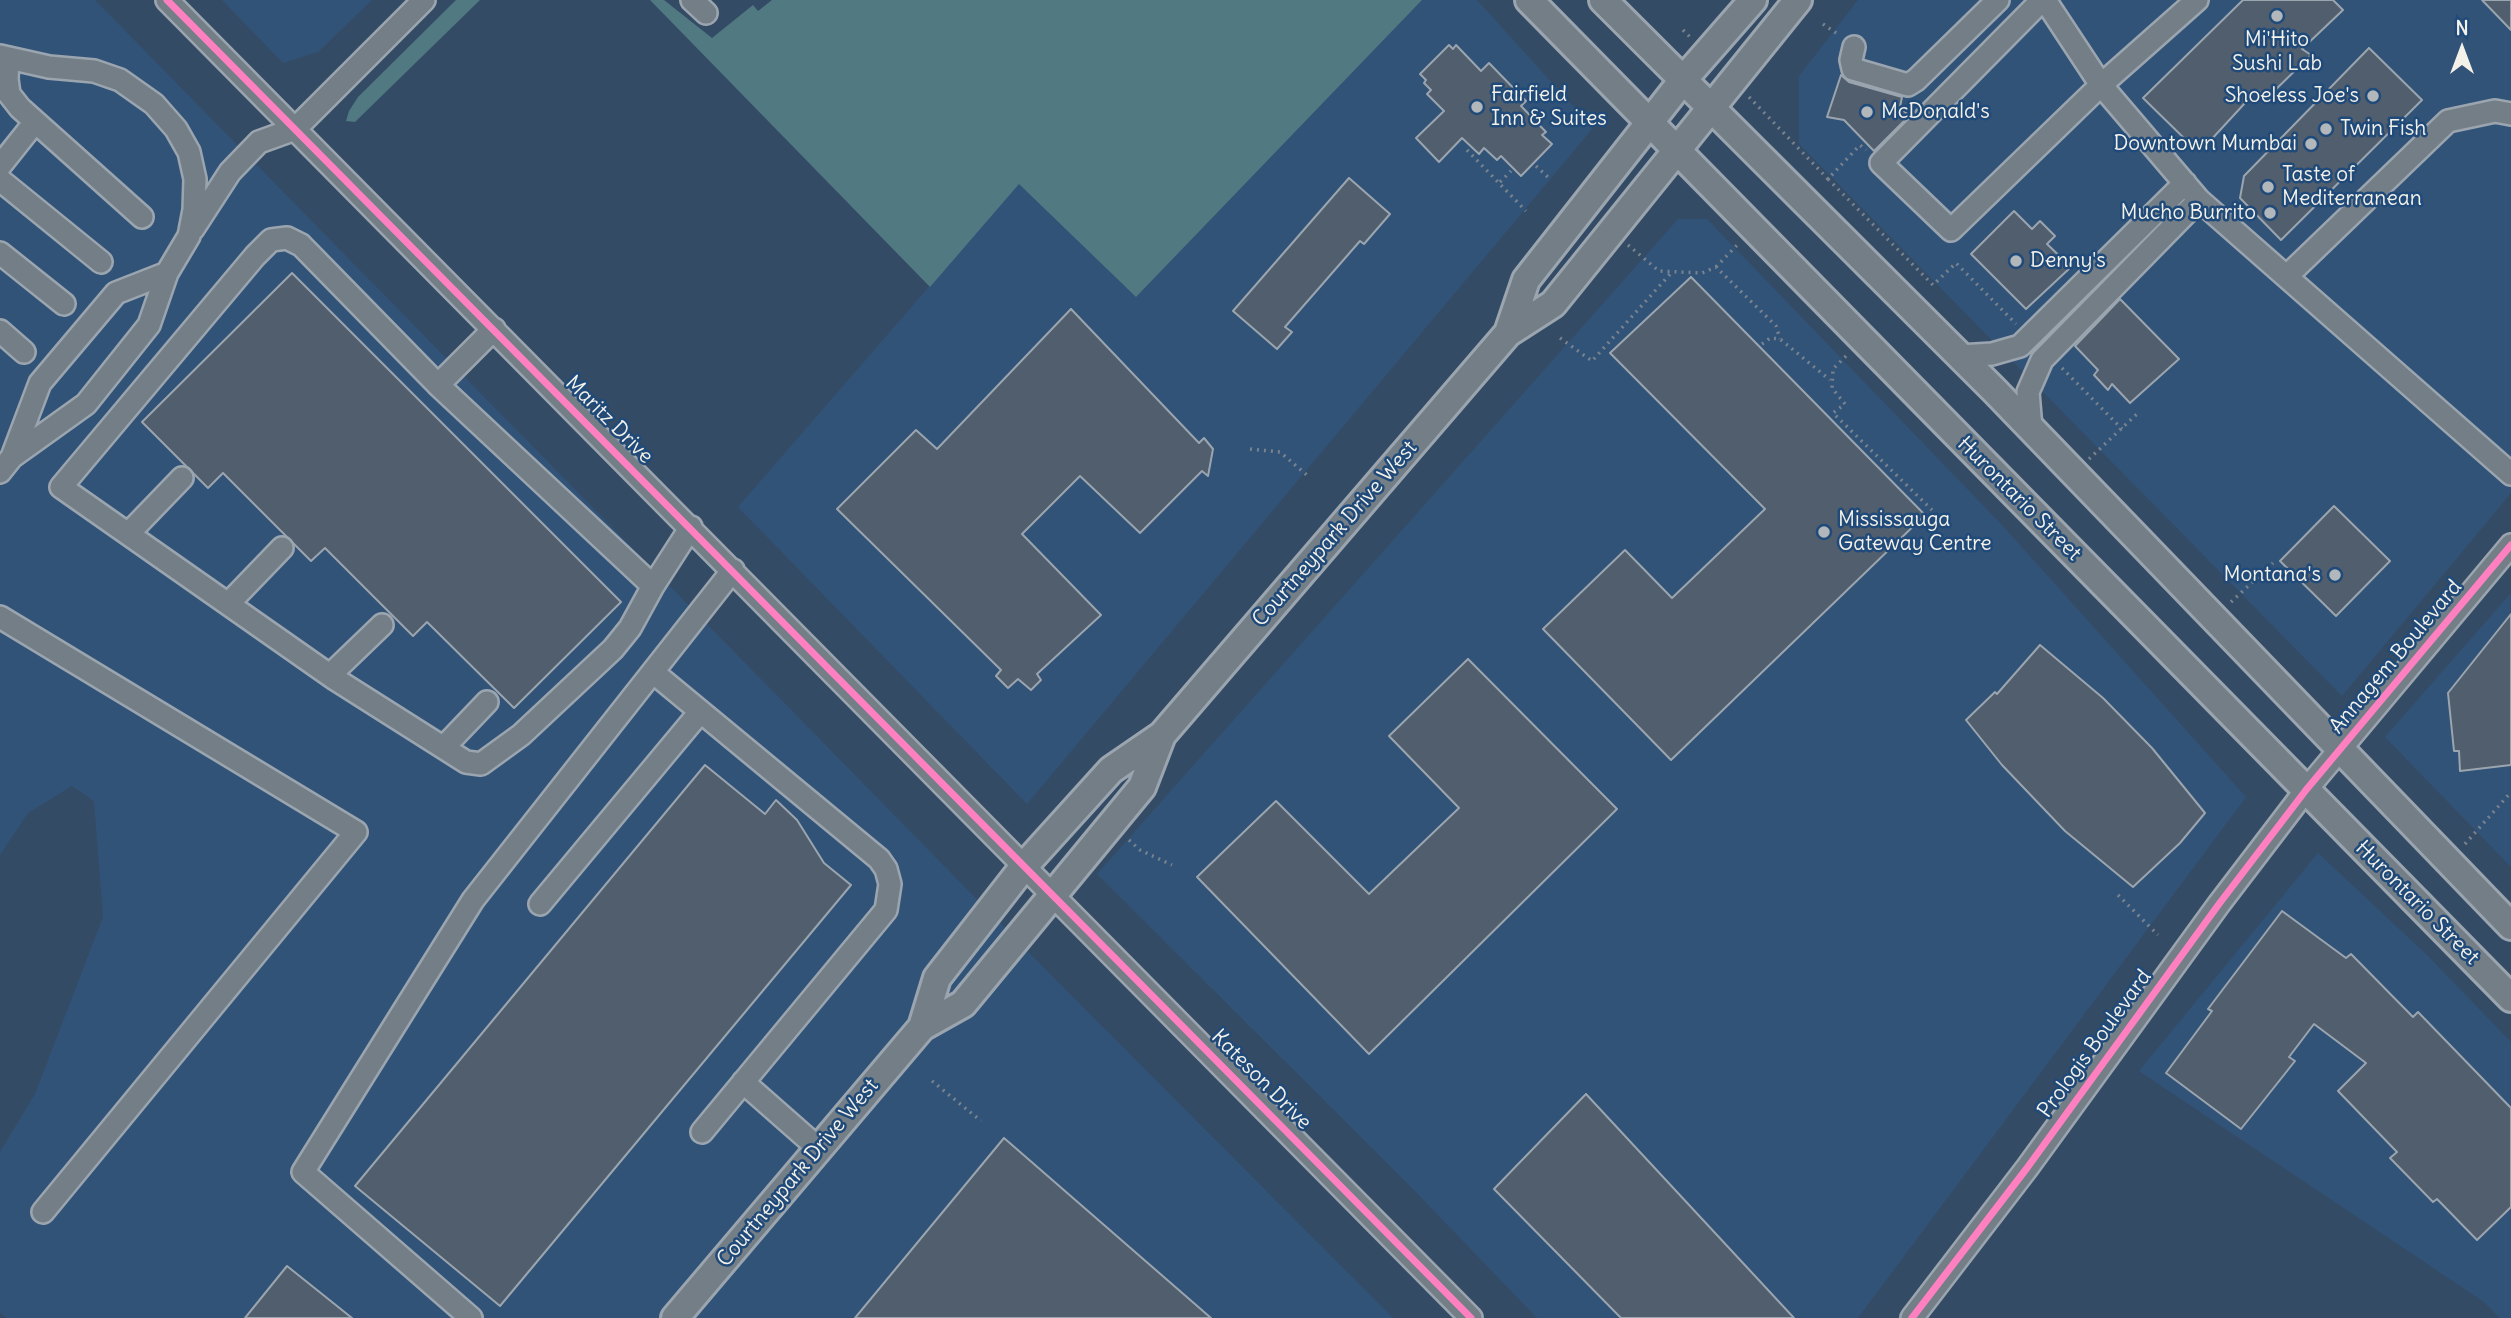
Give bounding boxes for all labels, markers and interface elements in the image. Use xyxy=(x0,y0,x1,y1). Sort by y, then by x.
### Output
marker: Mi'Hito Sushi Lab xyxy=(2269,8,2285,24)
north arrow xyxy=(2427,14,2497,84)
text: N xyxy=(2455,16,2469,40)
place label: Mi'Hito Sushi Lab xyxy=(2232,27,2322,77)
place label: Fairfield Inn & Suites xyxy=(1491,82,1607,132)
place label: Shoeless Joe's xyxy=(2225,83,2359,109)
marker: Shoeless Joe's xyxy=(2365,88,2381,104)
marker: Fairfield Inn & Suites xyxy=(1469,99,1485,115)
place label: McDonald's xyxy=(1881,99,1990,125)
marker: McDonald's xyxy=(1859,104,1875,120)
place label: Twin Fish xyxy=(2340,116,2426,142)
marker: Twin Fish xyxy=(2318,121,2334,137)
place label: Downtown Mumbai xyxy=(2113,131,2297,157)
marker: Downtown Mumbai xyxy=(2303,136,2319,152)
place label: Taste of Mediterranean xyxy=(2282,162,2422,212)
marker: Taste of Mediterranean xyxy=(2260,179,2276,195)
place label: Mucho Burrito xyxy=(2121,200,2256,226)
marker: Mucho Burrito xyxy=(2262,205,2278,221)
place label: Denny's xyxy=(2030,248,2106,274)
marker: Denny's xyxy=(2008,253,2024,269)
street label: Maritz Drive xyxy=(560,371,658,469)
street label: Hurontario Street xyxy=(1952,432,2086,566)
street label: Courtneypark Drive West xyxy=(1247,436,1423,632)
place label: Mississauga Gateway Centre xyxy=(1838,507,1992,557)
marker: Mississauga Gateway Centre xyxy=(1816,524,1832,540)
place label: Montana's xyxy=(2224,562,2321,588)
marker: Montana's xyxy=(2327,567,2343,583)
street label: Annagem Boulevard xyxy=(2324,575,2468,739)
street label: Hurontario Street xyxy=(2350,836,2484,970)
street label: Prologis Boulevard xyxy=(2033,965,2157,1123)
street label: Kateson Drive xyxy=(1206,1025,1316,1135)
street label: Courtneypark Drive West xyxy=(712,1074,884,1272)

